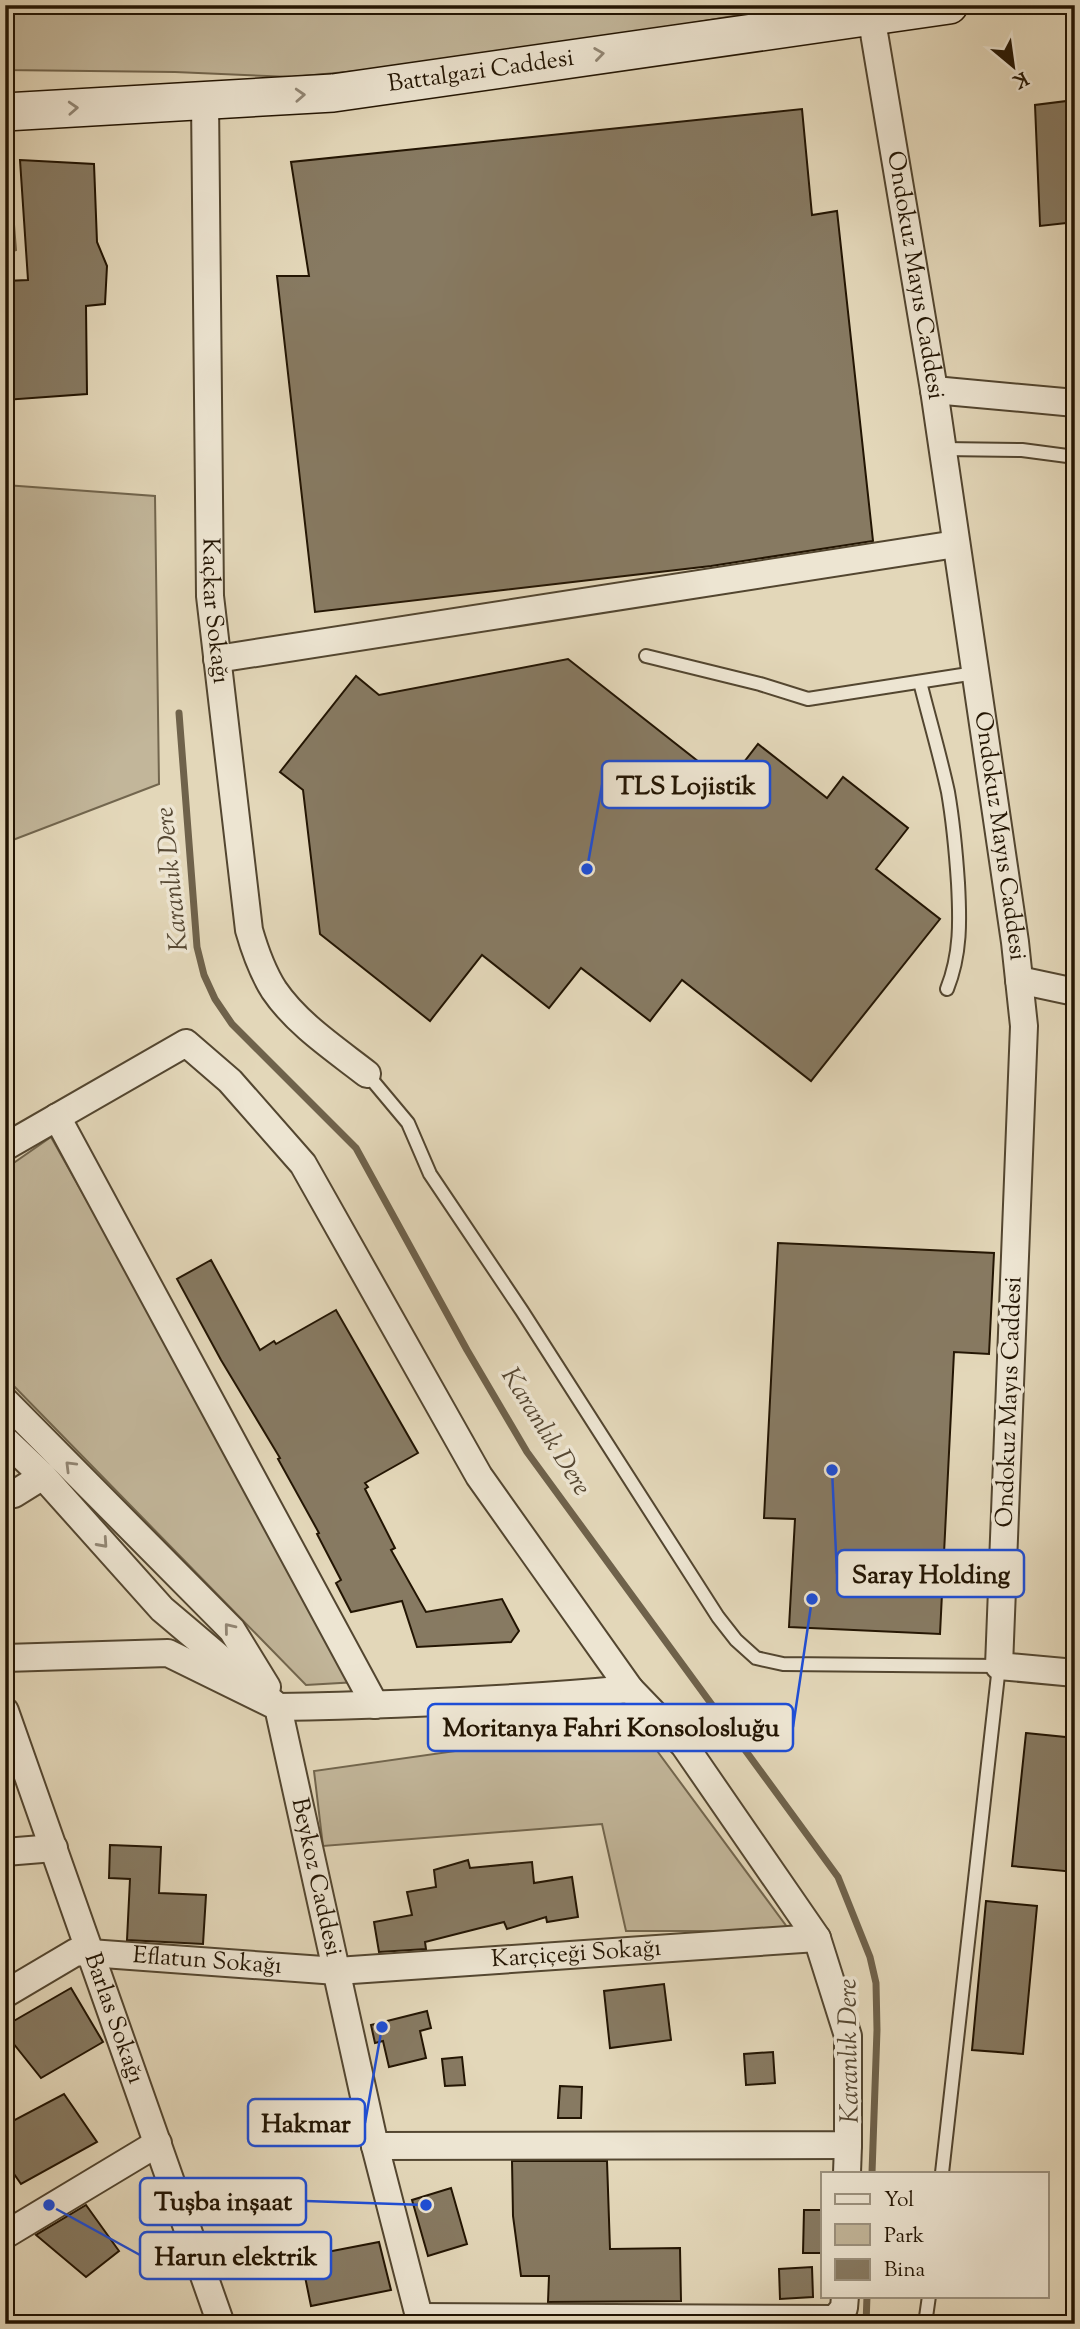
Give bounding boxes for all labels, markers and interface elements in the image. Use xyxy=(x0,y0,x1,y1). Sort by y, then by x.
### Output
north arrow xyxy=(978,32,1048,102)
street label: Battalgazi Caddesi xyxy=(386,42,576,102)
one-way arrow xyxy=(593,47,605,62)
text: K xyxy=(1007,64,1033,94)
one-way arrow xyxy=(295,87,306,102)
one-way arrow xyxy=(68,101,79,116)
street label: Ondokuz Mayıs Caddesi xyxy=(877,149,952,402)
street label: Kaçkar Sokağı xyxy=(192,538,237,686)
street label: Ondokuz Mayıs Caddesi xyxy=(964,709,1034,962)
callout: TLS Lojistik xyxy=(602,761,770,808)
text: TLS Lojistik xyxy=(616,769,757,806)
water label: Karanlık Dere xyxy=(147,805,199,953)
street label: Ondokuz Mayıs Caddesi xyxy=(989,1276,1031,1528)
water label: Karanlık Dere xyxy=(491,1361,599,1503)
one-way arrow xyxy=(65,1462,78,1475)
one-way arrow xyxy=(95,1534,107,1547)
callout: Saray Holding xyxy=(837,1550,1024,1597)
text: Saray Holding xyxy=(852,1558,1011,1595)
one-way arrow xyxy=(225,1624,237,1637)
callout: Moritanya Fahri Konsolosluğu xyxy=(428,1704,793,1751)
text: Moritanya Fahri Konsolosluğu xyxy=(442,1711,780,1748)
street label: Beykoz Caddesi xyxy=(282,1795,350,1960)
street label: Karçiçeği Sokağı xyxy=(490,1932,662,1977)
street label: Eflatun Sokağı xyxy=(131,1939,283,1984)
street label: Barlas Sokağı xyxy=(75,1948,152,2089)
water label: Karanlık Dere xyxy=(830,1978,870,2124)
callout: Hakmar xyxy=(248,2099,365,2146)
text: Hakmar xyxy=(261,2107,351,2144)
legend xyxy=(821,2172,1048,2298)
callout: Tuşba inşaat xyxy=(140,2178,306,2225)
text: Tuşba inşaat xyxy=(154,2185,292,2222)
text: Yol xyxy=(884,2186,914,2216)
text: Park xyxy=(884,2222,925,2252)
callout: Harun elektrik xyxy=(140,2232,331,2279)
text: Harun elektrik xyxy=(155,2240,318,2277)
text: Bina xyxy=(884,2256,926,2286)

